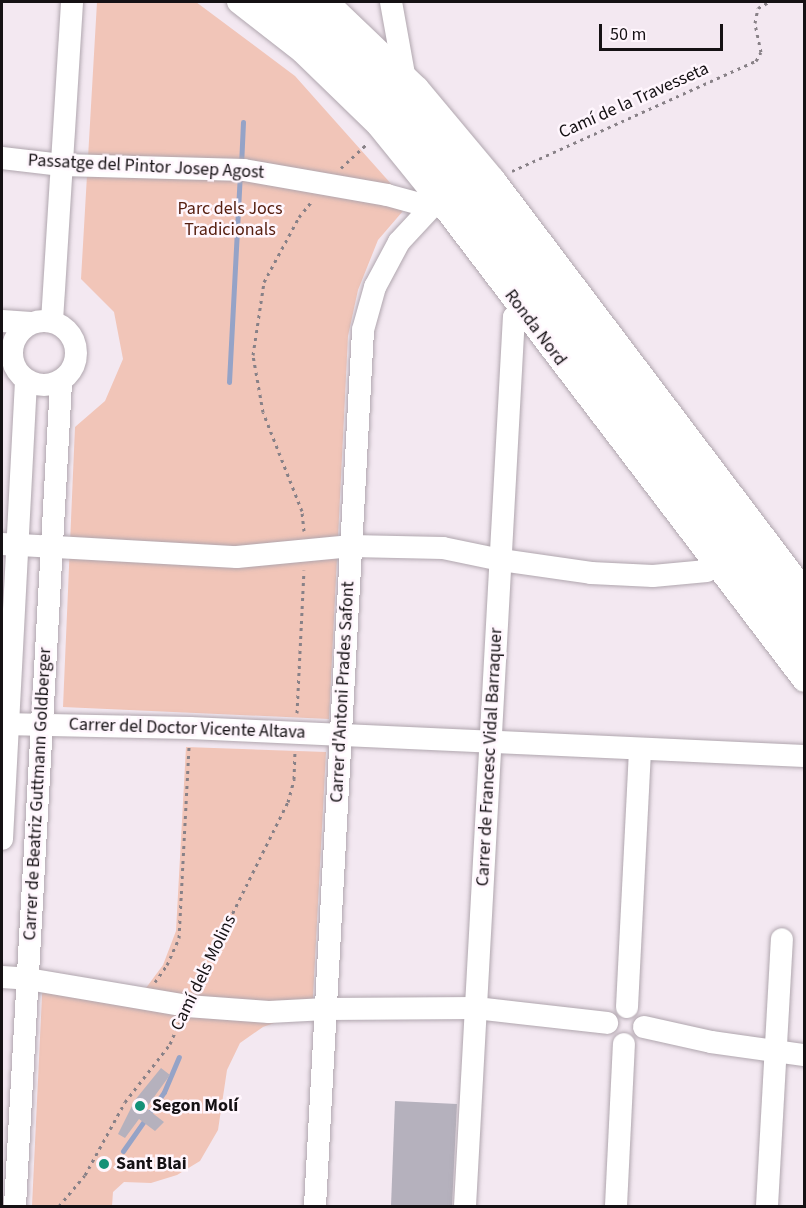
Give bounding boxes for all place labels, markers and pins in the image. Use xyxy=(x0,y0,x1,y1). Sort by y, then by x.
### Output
place label: Segon Molí xyxy=(152,1095,238,1117)
marker: Segon Molí xyxy=(133,1099,147,1113)
place label: Sant Blai xyxy=(116,1153,187,1175)
marker: Sant Blai xyxy=(97,1157,111,1171)

